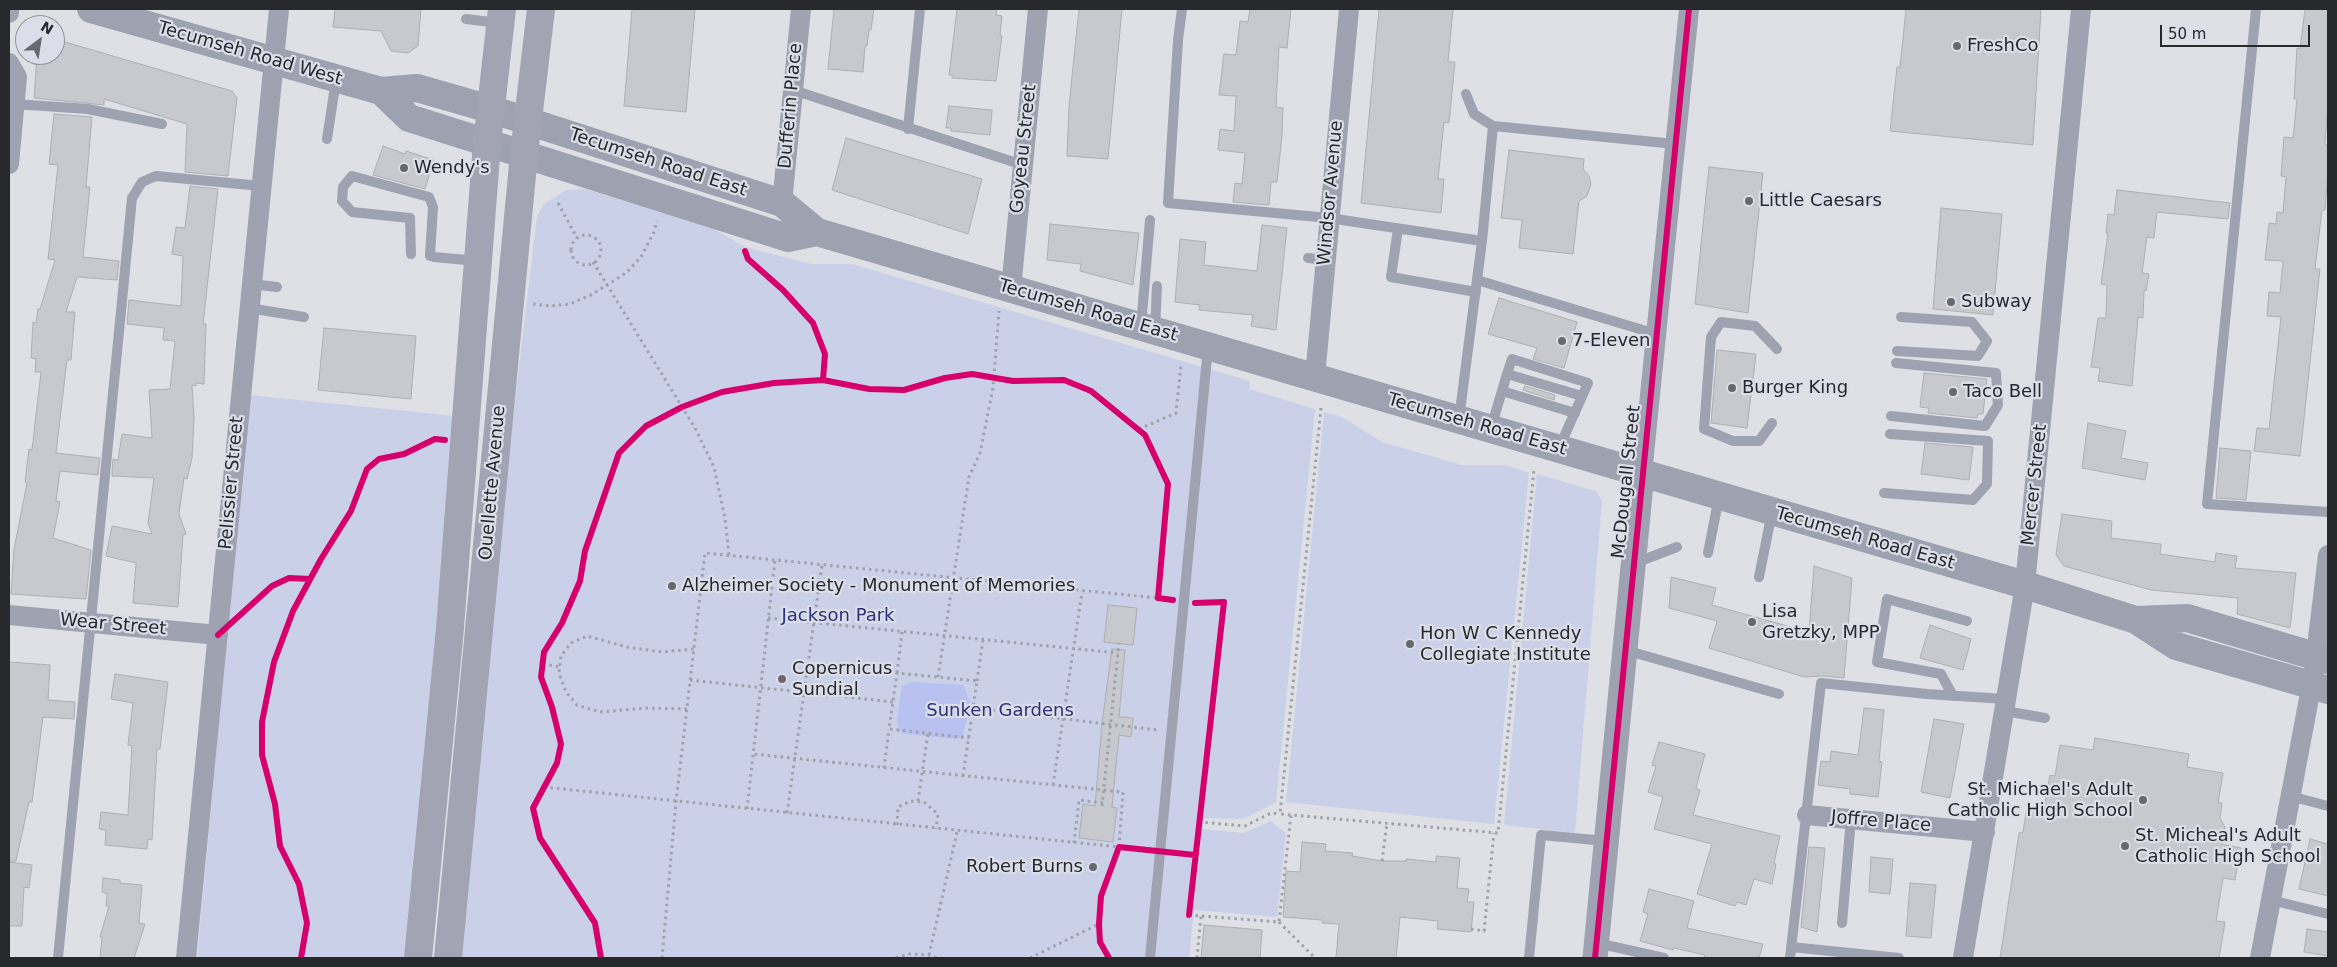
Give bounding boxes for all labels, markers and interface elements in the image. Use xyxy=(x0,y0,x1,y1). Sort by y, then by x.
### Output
north arrow xyxy=(15,15,65,65)
scale bar xyxy=(2162,15,2312,47)
street label: Tecumseh Road West xyxy=(155,17,345,91)
text: N xyxy=(38,18,56,38)
text: 50 m xyxy=(2168,25,2206,43)
place label: FreshCo xyxy=(1967,35,2038,57)
marker: FreshCo xyxy=(1951,40,1963,52)
street label: Dufferin Place xyxy=(775,42,807,170)
street label: Goyeau Street xyxy=(1006,83,1042,215)
street label: Windsor Avenue xyxy=(1314,120,1348,266)
street label: Tecumseh Road East xyxy=(567,124,749,202)
place label: Wendy's xyxy=(414,157,490,179)
marker: Wendy's xyxy=(398,162,410,174)
place label: Little Caesars xyxy=(1759,190,1882,212)
marker: Little Caesars xyxy=(1743,195,1755,207)
street label: Tecumseh Road East xyxy=(996,275,1180,347)
place label: Subway xyxy=(1961,291,2032,313)
marker: Subway xyxy=(1945,296,1957,308)
place label: 7-Eleven xyxy=(1572,330,1651,352)
marker: 7-Eleven xyxy=(1556,335,1568,347)
place label: Burger King xyxy=(1742,377,1848,399)
place label: Taco Bell xyxy=(1963,381,2042,403)
marker: Burger King xyxy=(1726,382,1738,394)
marker: Taco Bell xyxy=(1947,386,1959,398)
street label: Tecumseh Road East xyxy=(1385,389,1569,461)
street label: McDougall Street xyxy=(1608,404,1646,560)
street label: Ouellette Avenue xyxy=(475,405,511,561)
street label: Pelissier Street xyxy=(215,415,249,551)
street label: Mercer Street xyxy=(2018,423,2052,547)
street label: Tecumseh Road East xyxy=(1773,503,1957,575)
place label: Alzheimer Society - Monument of Memories xyxy=(682,575,1075,597)
marker: Alzheimer Society - Monument of Memories xyxy=(666,580,678,592)
place label: Lisa Gretzky, MPP xyxy=(1762,601,1880,644)
park label: Jackson Park xyxy=(781,605,895,627)
street label: Wear Street xyxy=(59,610,167,640)
marker: Lisa Gretzky, MPP xyxy=(1746,616,1758,628)
place label: Hon W C Kennedy Collegiate Institute xyxy=(1420,623,1591,666)
marker: Hon W C Kennedy Collegiate Institute xyxy=(1404,638,1416,650)
place label: Copernicus Sundial xyxy=(792,658,892,701)
marker: Copernicus Sundial xyxy=(776,673,788,685)
park label: Sunken Gardens xyxy=(926,700,1074,722)
place label: St. Michael's Adult Catholic High School xyxy=(1947,779,2133,822)
marker: St. Michael's Adult Catholic High School xyxy=(2137,794,2149,806)
street label: Joffre Place xyxy=(1830,807,1932,837)
place label: St. Micheal's Adult Catholic High School xyxy=(2135,825,2321,868)
marker: St. Micheal's Adult Catholic High School xyxy=(2119,840,2131,852)
place label: Robert Burns xyxy=(966,856,1083,878)
marker: Robert Burns xyxy=(1087,861,1099,873)

